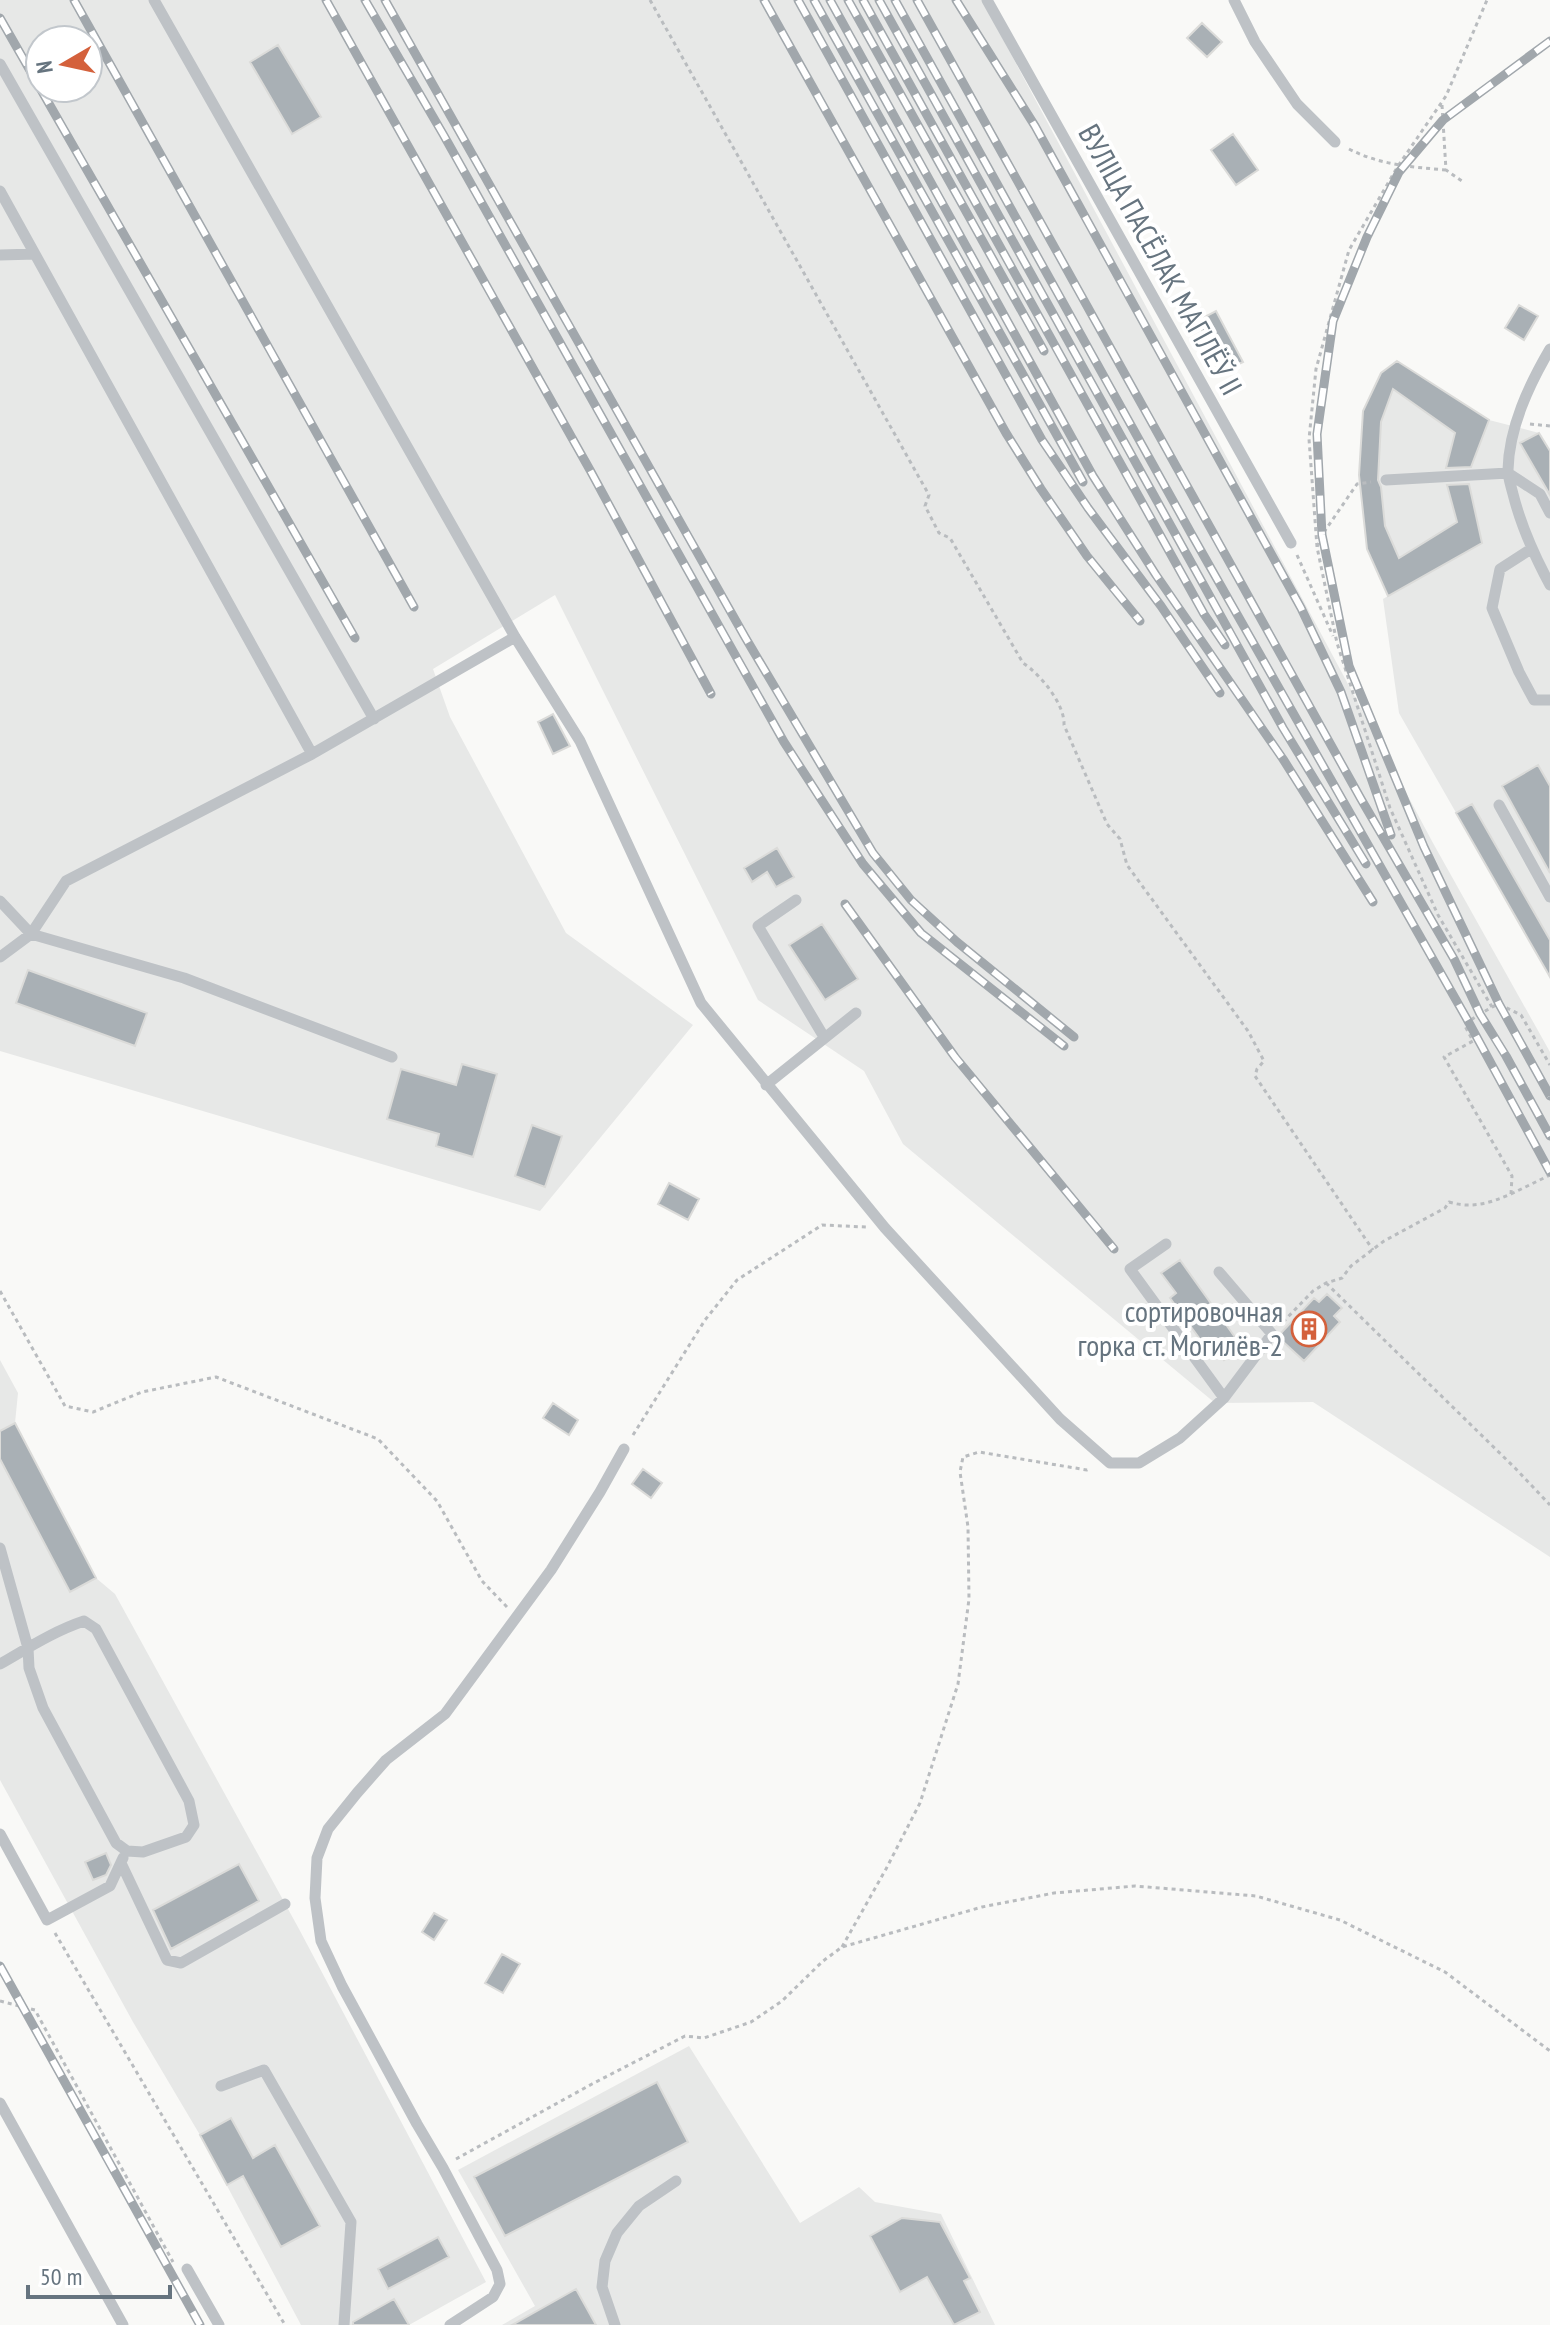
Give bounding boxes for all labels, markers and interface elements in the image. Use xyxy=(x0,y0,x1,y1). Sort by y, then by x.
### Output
north arrow xyxy=(24,24,104,104)
text: N xyxy=(29,59,59,75)
street label: ВУЛІЦА ПАСЁЛАК МАГІЛЁЎ II xyxy=(1071,117,1252,402)
place label: сортировочная горка ст. Могилёв-2 xyxy=(1078,1291,1283,1364)
building icon: сортировочная горка ст. Могилёв-2 xyxy=(1290,1310,1328,1348)
scale bar xyxy=(28,2249,170,2299)
text: 50 m xyxy=(40,2261,82,2292)

